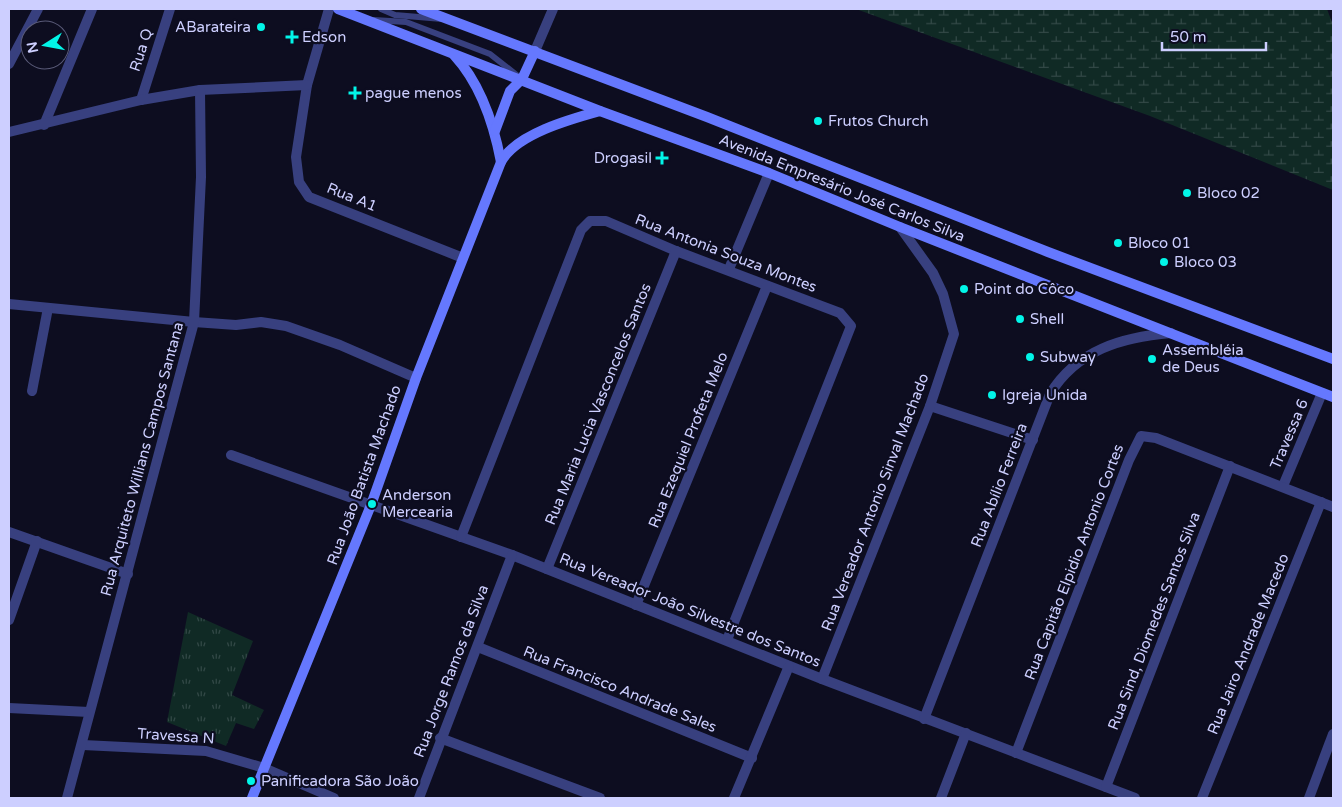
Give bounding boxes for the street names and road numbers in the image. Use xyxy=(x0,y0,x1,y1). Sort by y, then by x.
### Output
street label: Rua Q xyxy=(126,26,156,74)
street label: Avenida Empresário José Carlos Silva xyxy=(716,130,968,246)
street label: Rua A1 xyxy=(324,179,380,215)
street label: Rua Antonia Souza Montes xyxy=(633,210,819,296)
street label: Rua Maria Lucia Vasconcelos Santos xyxy=(541,281,655,527)
street label: Rua Arquiteto Willians Campos Santana xyxy=(97,320,187,598)
street label: Rua Ezequiel Profeta Melo xyxy=(644,349,732,531)
street label: Rua Vereador Antonio Sinval Machado xyxy=(817,371,933,633)
street label: Rua João Batista Machado xyxy=(323,383,405,567)
street label: Travessa 6 xyxy=(1266,396,1312,472)
street label: Rua Abílio Ferreira xyxy=(967,420,1031,550)
street label: Rua Capitão Elpidio Antonio Cortes xyxy=(1021,442,1127,682)
street label: Rua Sind, Diomedes Santos Silva xyxy=(1104,509,1204,733)
street label: Rua Vereador João Silvestre dos Santos xyxy=(557,549,823,671)
street label: Rua Jairo Andrade Macedo xyxy=(1203,551,1293,737)
street label: Rua Jorge Ramos da Silva xyxy=(410,582,492,760)
street label: Rua Francisco Andrade Sales xyxy=(521,642,719,736)
street label: Travessa N xyxy=(137,724,215,748)

